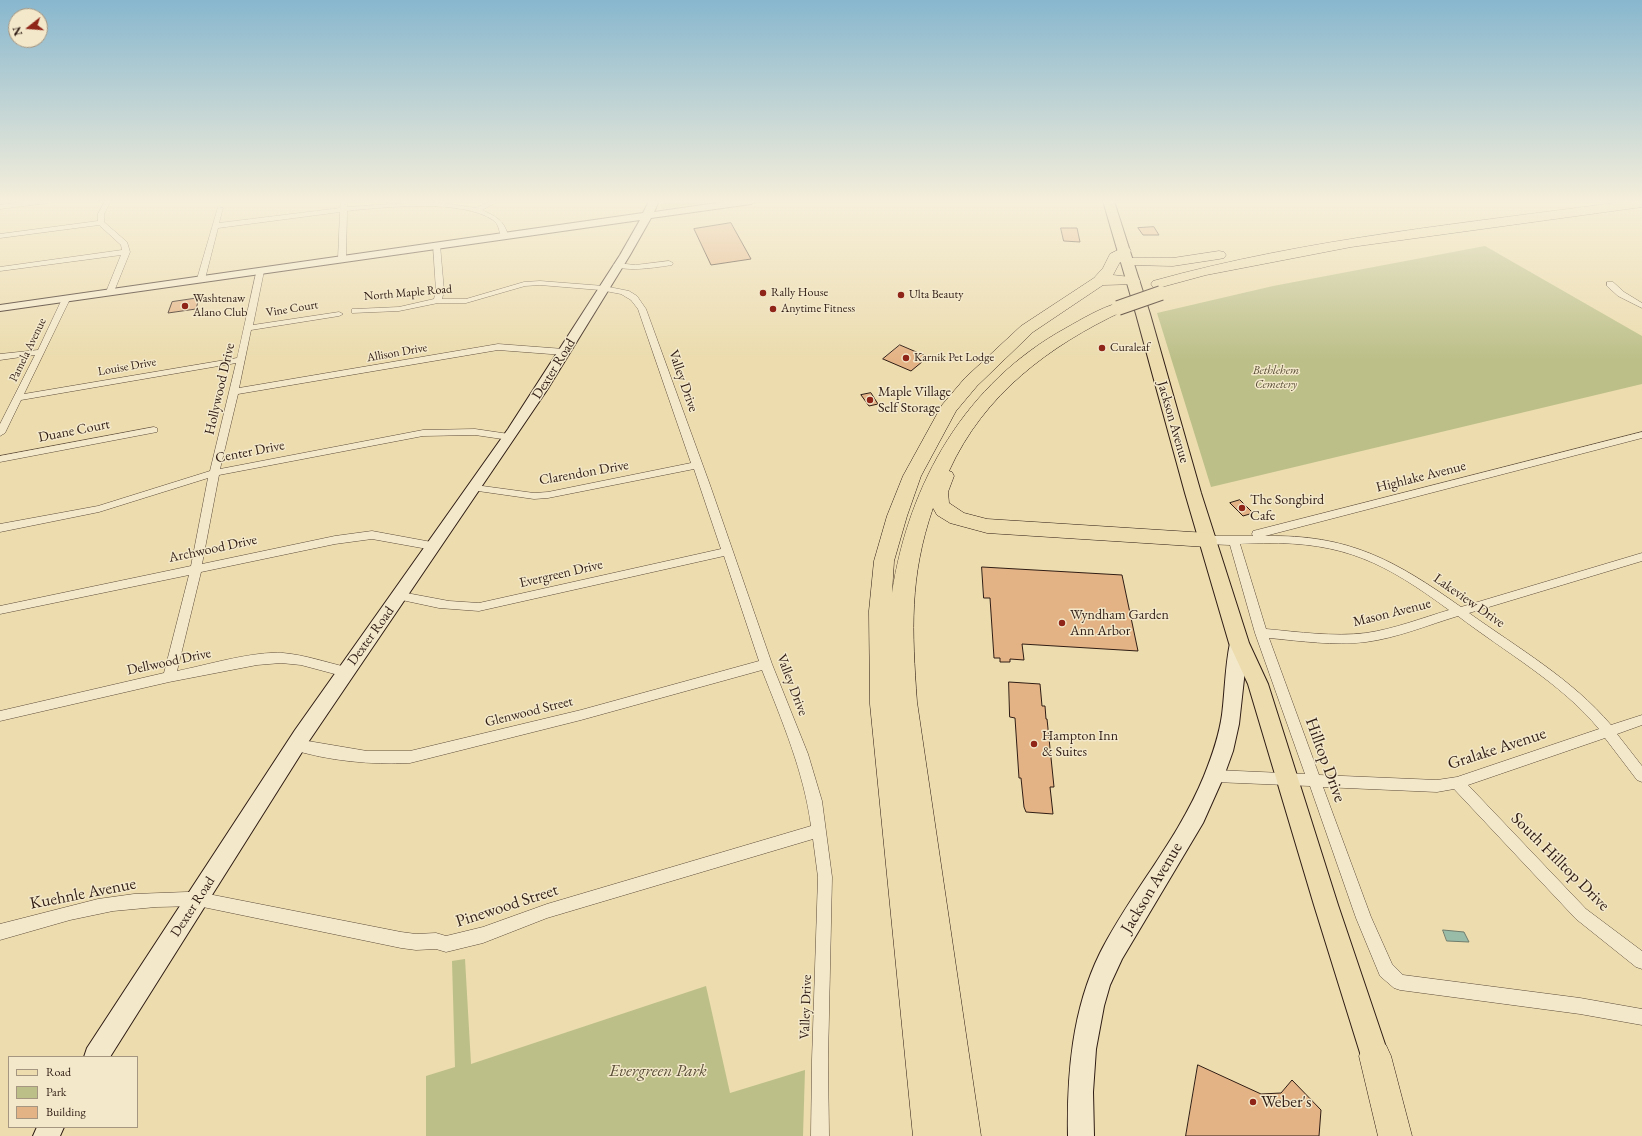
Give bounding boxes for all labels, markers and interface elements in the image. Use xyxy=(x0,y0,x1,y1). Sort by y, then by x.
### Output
north arrow xyxy=(8,8,48,48)
text: N xyxy=(9,25,25,38)
street label: North Maple Road xyxy=(363,282,453,304)
place label: Rally House xyxy=(771,286,828,300)
marker: Rally House xyxy=(758,288,768,298)
place label: Ulta Beauty xyxy=(909,288,964,302)
marker: Ulta Beauty xyxy=(896,290,906,300)
place label: Washtenaw Alano Club xyxy=(193,292,248,320)
street label: Vine Court xyxy=(265,298,319,320)
marker: Washtenaw Alano Club xyxy=(180,301,190,311)
place label: Anytime Fitness xyxy=(781,302,855,316)
marker: Anytime Fitness xyxy=(768,304,778,314)
street label: Pamela Avenue xyxy=(6,316,50,384)
street label: Dexter Road xyxy=(529,336,579,402)
street label: Hollywood Drive xyxy=(201,341,239,437)
street label: Allison Drive xyxy=(366,341,428,365)
place label: Curaleaf xyxy=(1110,341,1150,355)
marker: Curaleaf xyxy=(1097,343,1107,353)
street label: Valley Drive xyxy=(665,348,701,414)
place label: Karnik Pet Lodge xyxy=(914,351,994,365)
marker: Karnik Pet Lodge xyxy=(901,353,911,363)
street label: Louise Drive xyxy=(97,355,157,379)
park label: Bethlehem Cemetery xyxy=(1253,364,1299,392)
street label: Jackson Avenue xyxy=(1153,379,1193,465)
place label: Maple Village Self Storage xyxy=(878,384,951,416)
marker: Maple Village Self Storage xyxy=(865,395,875,405)
street label: Duane Court xyxy=(37,416,111,446)
street label: Center Drive xyxy=(214,437,286,467)
street label: Clarendon Drive xyxy=(538,457,630,489)
street label: Highlake Avenue xyxy=(1374,458,1468,496)
place label: The Songbird Cafe xyxy=(1250,492,1324,524)
marker: The Songbird Cafe xyxy=(1237,503,1247,513)
street label: Archwood Drive xyxy=(167,531,259,567)
street label: Evergreen Drive xyxy=(518,556,604,592)
street label: Lakeview Drive xyxy=(1430,570,1508,632)
street label: Mason Avenue xyxy=(1351,595,1433,631)
street label: Dexter Road xyxy=(344,603,398,669)
place label: Wyndham Garden Ann Arbor xyxy=(1070,607,1169,640)
marker: Wyndham Garden Ann Arbor xyxy=(1057,618,1067,628)
street label: Dellwood Drive xyxy=(125,645,213,679)
street label: Valley Drive xyxy=(773,652,811,718)
street label: Glenwood Street xyxy=(483,693,575,731)
street label: Hilltop Drive xyxy=(1300,715,1350,805)
street label: Gralake Avenue xyxy=(1445,723,1549,775)
place label: Hampton Inn & Suites xyxy=(1042,728,1118,760)
marker: Hampton Inn & Suites xyxy=(1029,739,1039,749)
street label: South Hilltop Drive xyxy=(1506,808,1614,916)
street label: Jackson Avenue xyxy=(1117,839,1187,937)
street label: Kuehnle Avenue xyxy=(28,874,138,914)
street label: Dexter Road xyxy=(167,874,219,940)
street label: Pinewood Street xyxy=(453,880,561,932)
street label: Valley Drive xyxy=(796,974,816,1040)
legend xyxy=(8,1056,138,1128)
park label: Evergreen Park xyxy=(609,1061,707,1081)
text: Road xyxy=(46,1064,71,1080)
text: Park xyxy=(46,1084,66,1100)
place label: Weber's xyxy=(1261,1092,1311,1112)
marker: Weber's xyxy=(1248,1097,1258,1107)
text: Building xyxy=(46,1104,86,1120)

